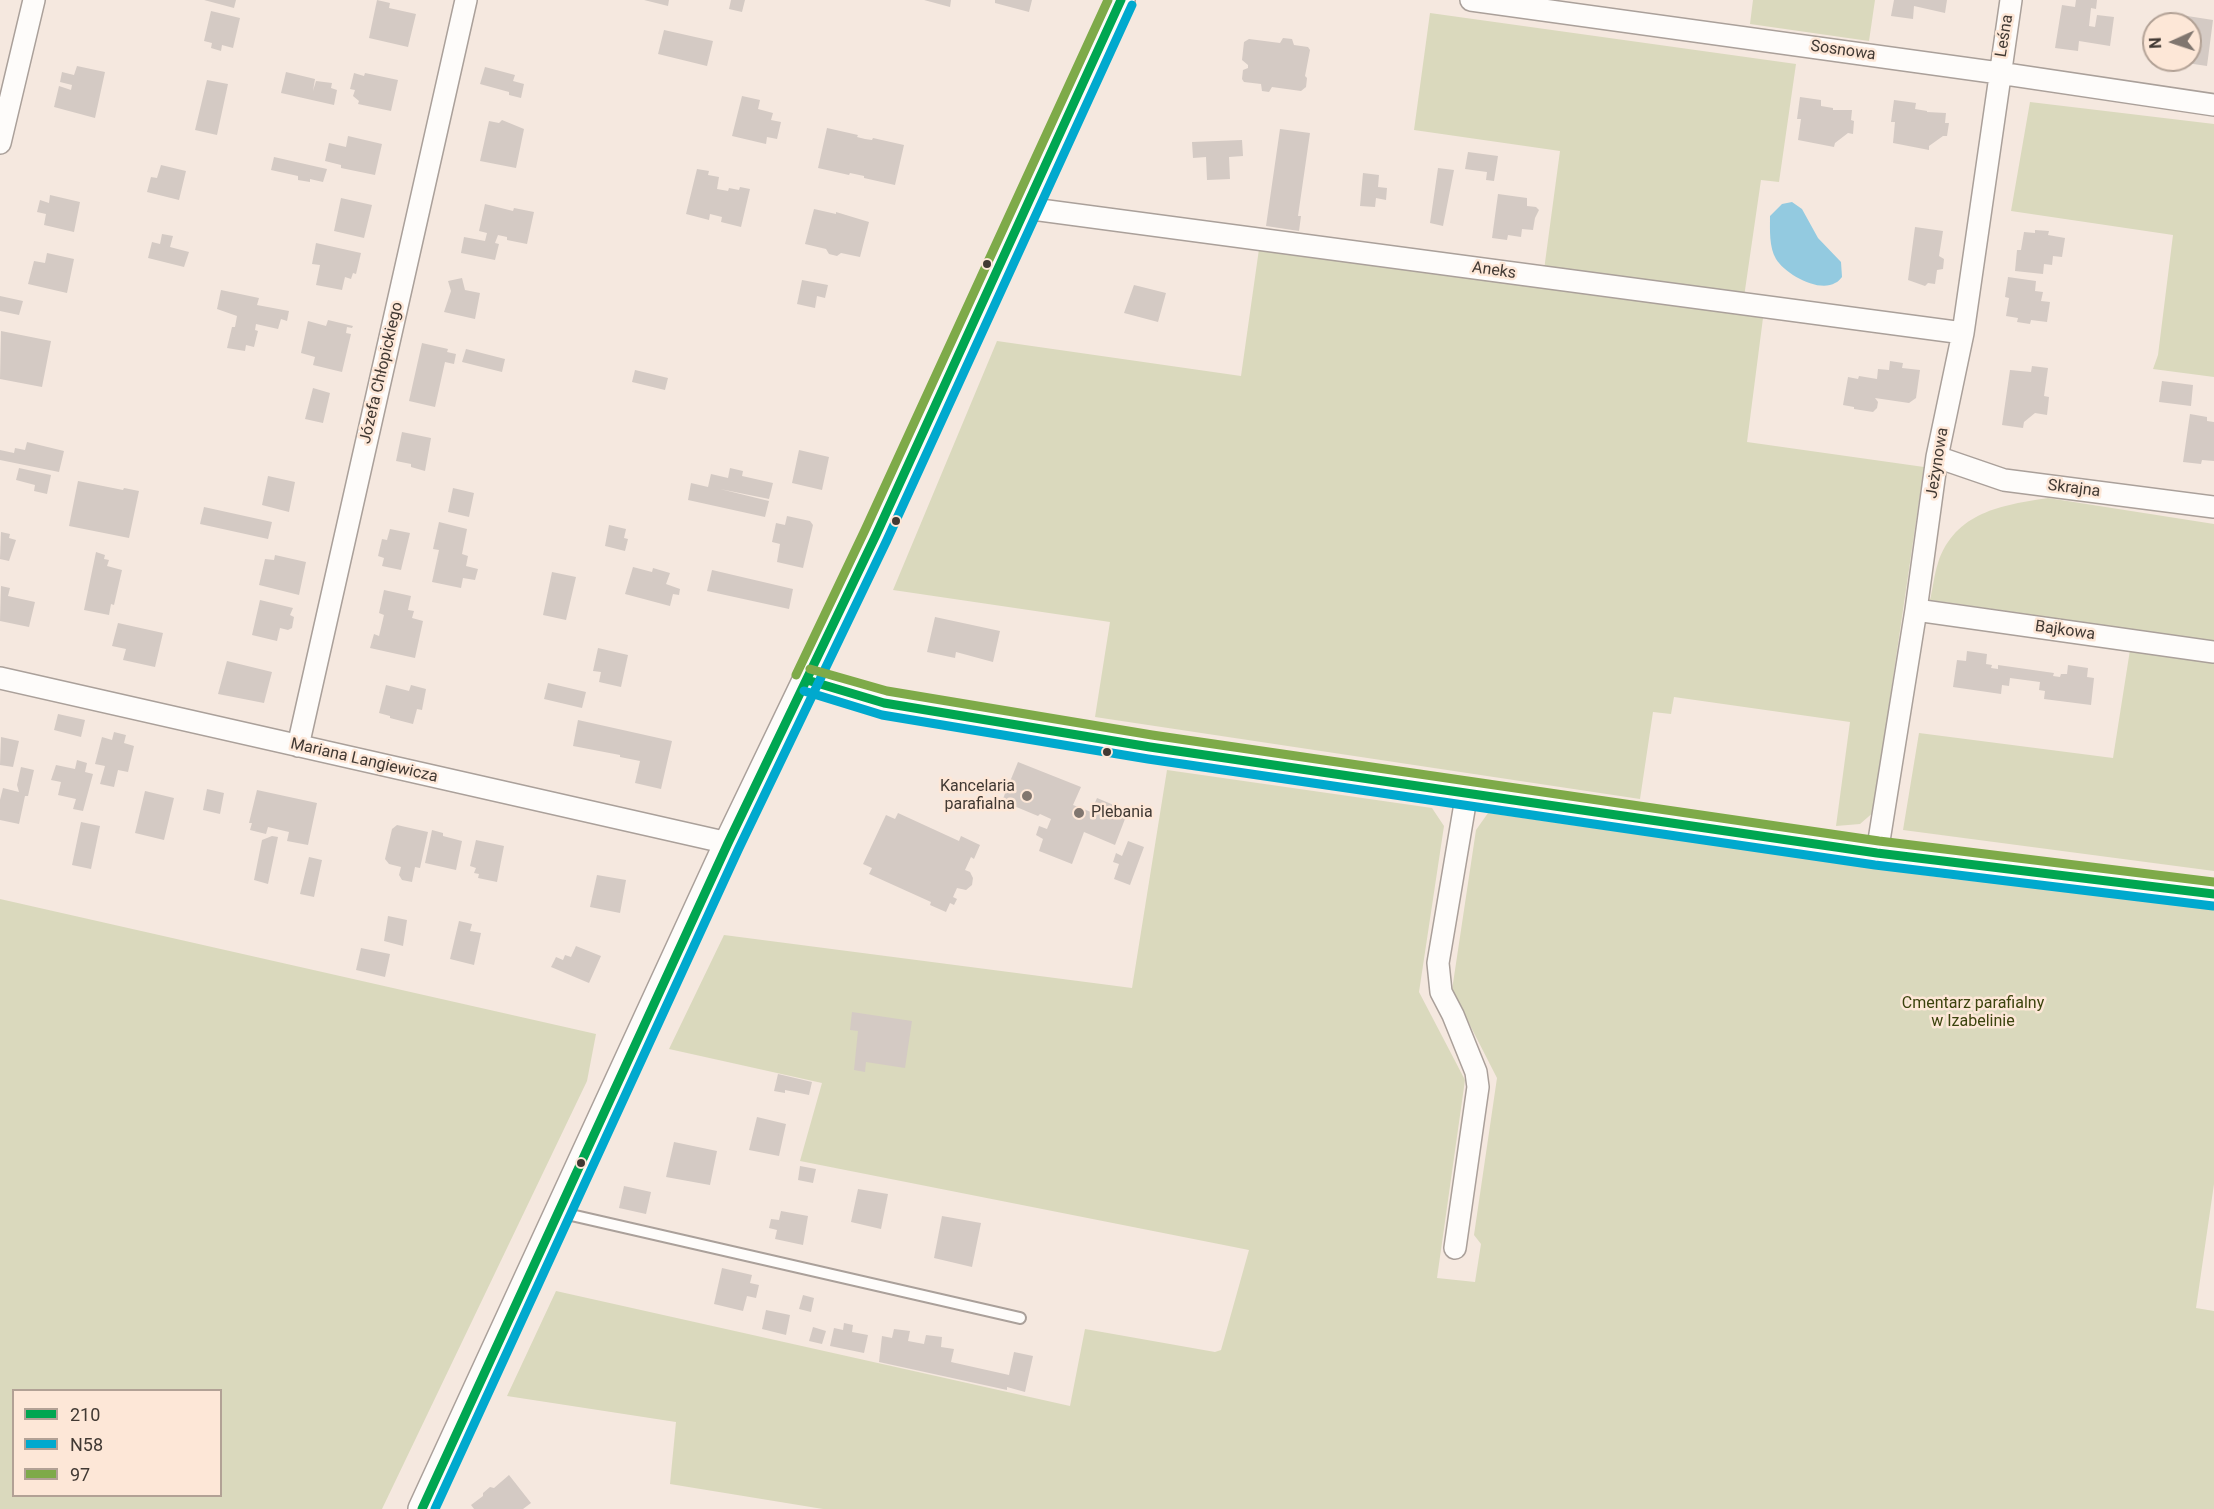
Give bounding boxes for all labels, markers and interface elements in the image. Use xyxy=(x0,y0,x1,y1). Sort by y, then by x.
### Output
north arrow xyxy=(2142,12,2202,72)
street label: Leśna xyxy=(1992,13,2018,59)
street label: Sosnowa xyxy=(1809,37,1877,65)
text: N xyxy=(2146,37,2165,49)
unlabelled marker xyxy=(981,258,993,270)
street label: Aneks xyxy=(1471,258,1517,284)
street label: Józefa Chłopickiego xyxy=(356,300,408,446)
street label: Jeżynowa xyxy=(1923,426,1953,500)
street label: Skrajna xyxy=(2047,476,2101,502)
unlabelled marker xyxy=(890,515,902,527)
street label: Bajkowa xyxy=(2034,617,2096,645)
street label: Mariana Langiewicza xyxy=(288,735,440,787)
unlabelled marker xyxy=(1101,746,1113,758)
place label: Kancelaria parafialna xyxy=(940,777,1015,815)
marker: Kancelaria parafialna xyxy=(1020,789,1034,803)
place label: Plebania xyxy=(1091,803,1153,823)
marker: Plebania xyxy=(1072,806,1086,820)
park label: Cmentarz parafialny w Izabelinie xyxy=(1902,994,2044,1032)
unlabelled marker xyxy=(575,1157,587,1169)
legend xyxy=(12,1389,222,1497)
text: 210 xyxy=(70,1404,100,1425)
text: N58 xyxy=(70,1434,103,1455)
text: 97 xyxy=(70,1464,90,1485)

